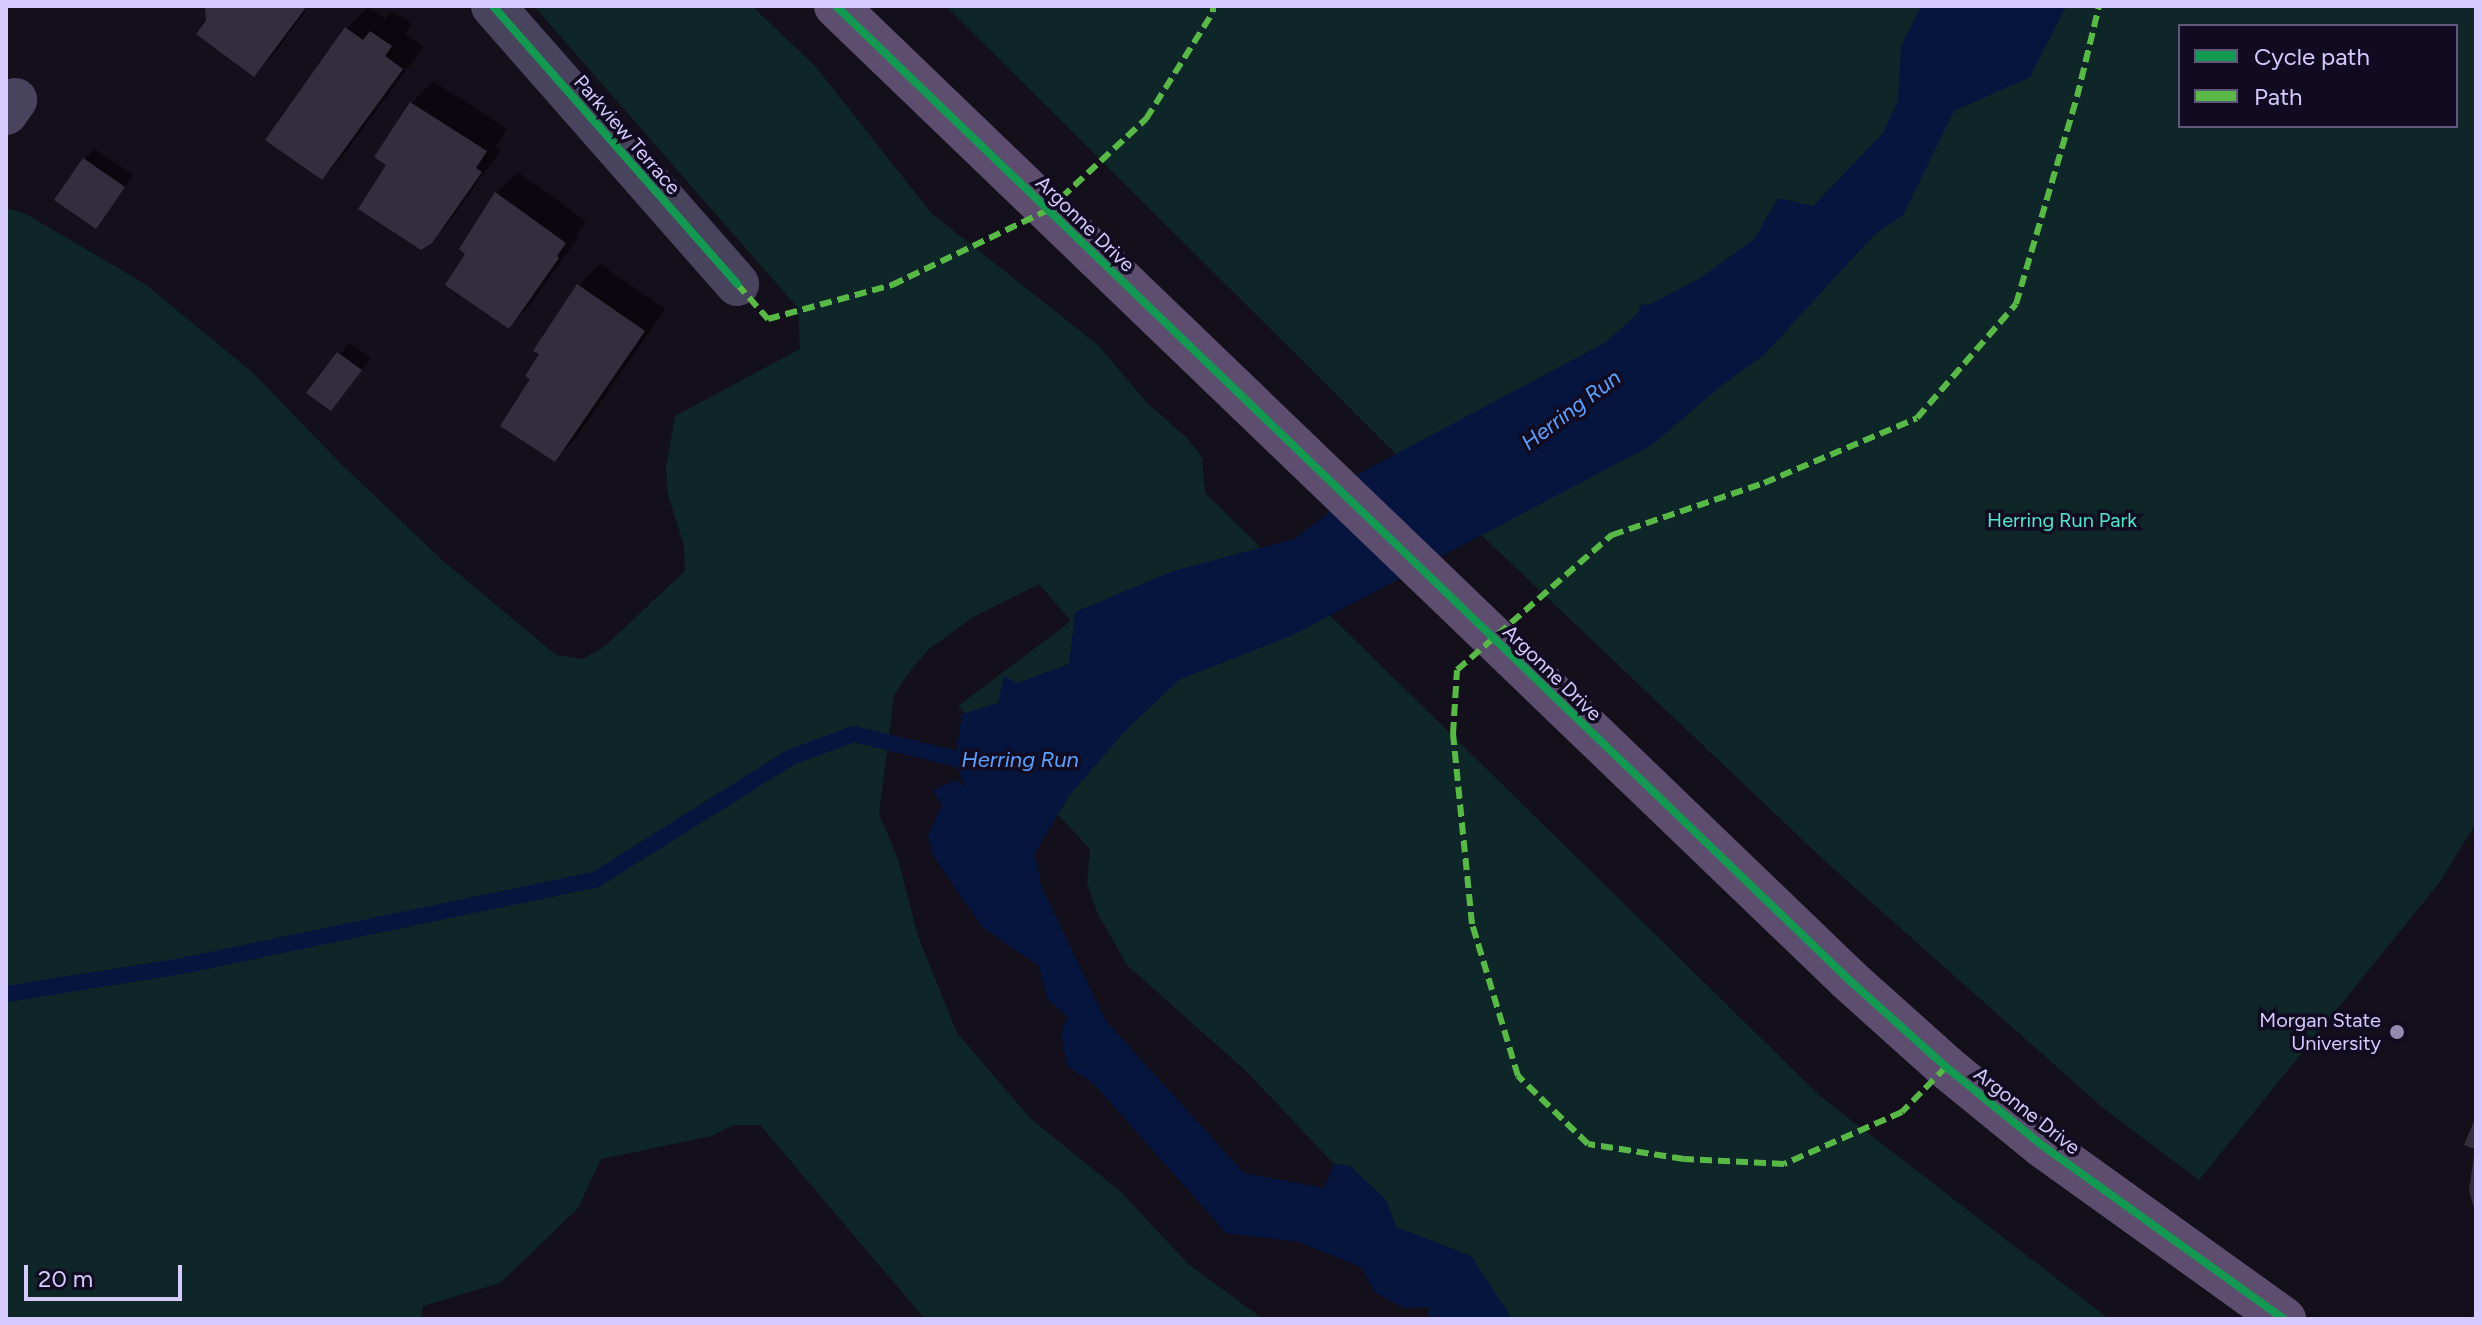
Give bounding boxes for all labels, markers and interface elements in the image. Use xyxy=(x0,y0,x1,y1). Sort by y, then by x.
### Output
legend xyxy=(2178,24,2458,128)
text: Cycle path xyxy=(2254,42,2370,71)
street label: Parkview Terrace xyxy=(569,70,685,200)
text: Path xyxy=(2254,82,2302,111)
street label: Argonne Drive xyxy=(1031,171,1139,277)
water label: Herring Run xyxy=(1516,364,1626,456)
park label: Herring Run Park xyxy=(1987,508,2137,532)
street label: Argonne Drive xyxy=(1498,620,1606,726)
water label: Herring Run xyxy=(961,747,1079,773)
place label: Morgan State University xyxy=(2259,1008,2381,1055)
marker: Morgan State University xyxy=(2388,1023,2406,1041)
street label: Argonne Drive xyxy=(1969,1062,2085,1160)
scale bar xyxy=(28,1249,186,1299)
text: 20 m xyxy=(38,1264,93,1293)

